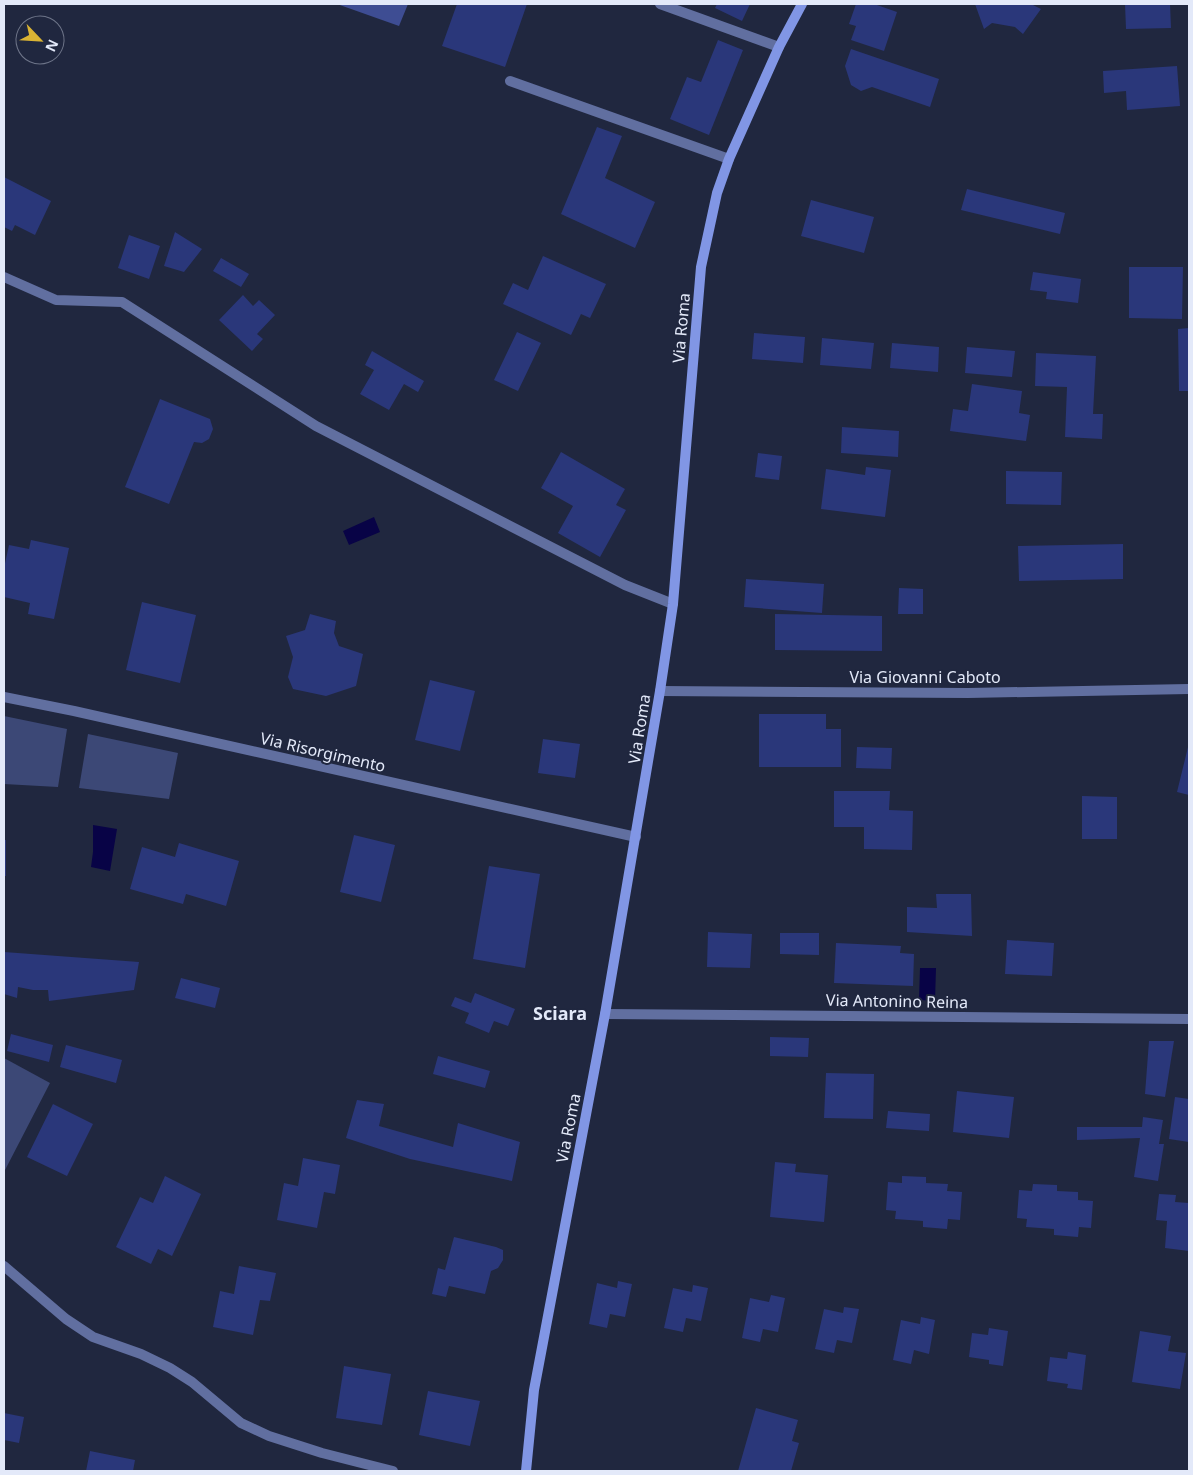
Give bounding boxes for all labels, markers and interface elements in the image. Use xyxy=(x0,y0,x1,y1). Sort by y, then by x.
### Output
north arrow xyxy=(15,15,65,65)
text: N xyxy=(41,37,63,55)
street label: Via Roma xyxy=(667,292,695,364)
street label: Via Giovanni Caboto xyxy=(849,666,1001,688)
street label: Via Roma xyxy=(623,692,655,766)
street label: Via Risorgimento xyxy=(258,727,388,777)
street label: Via Antonino Reina xyxy=(826,989,968,1013)
district label: Sciara xyxy=(533,1001,587,1025)
street label: Via Roma xyxy=(550,1091,586,1165)

